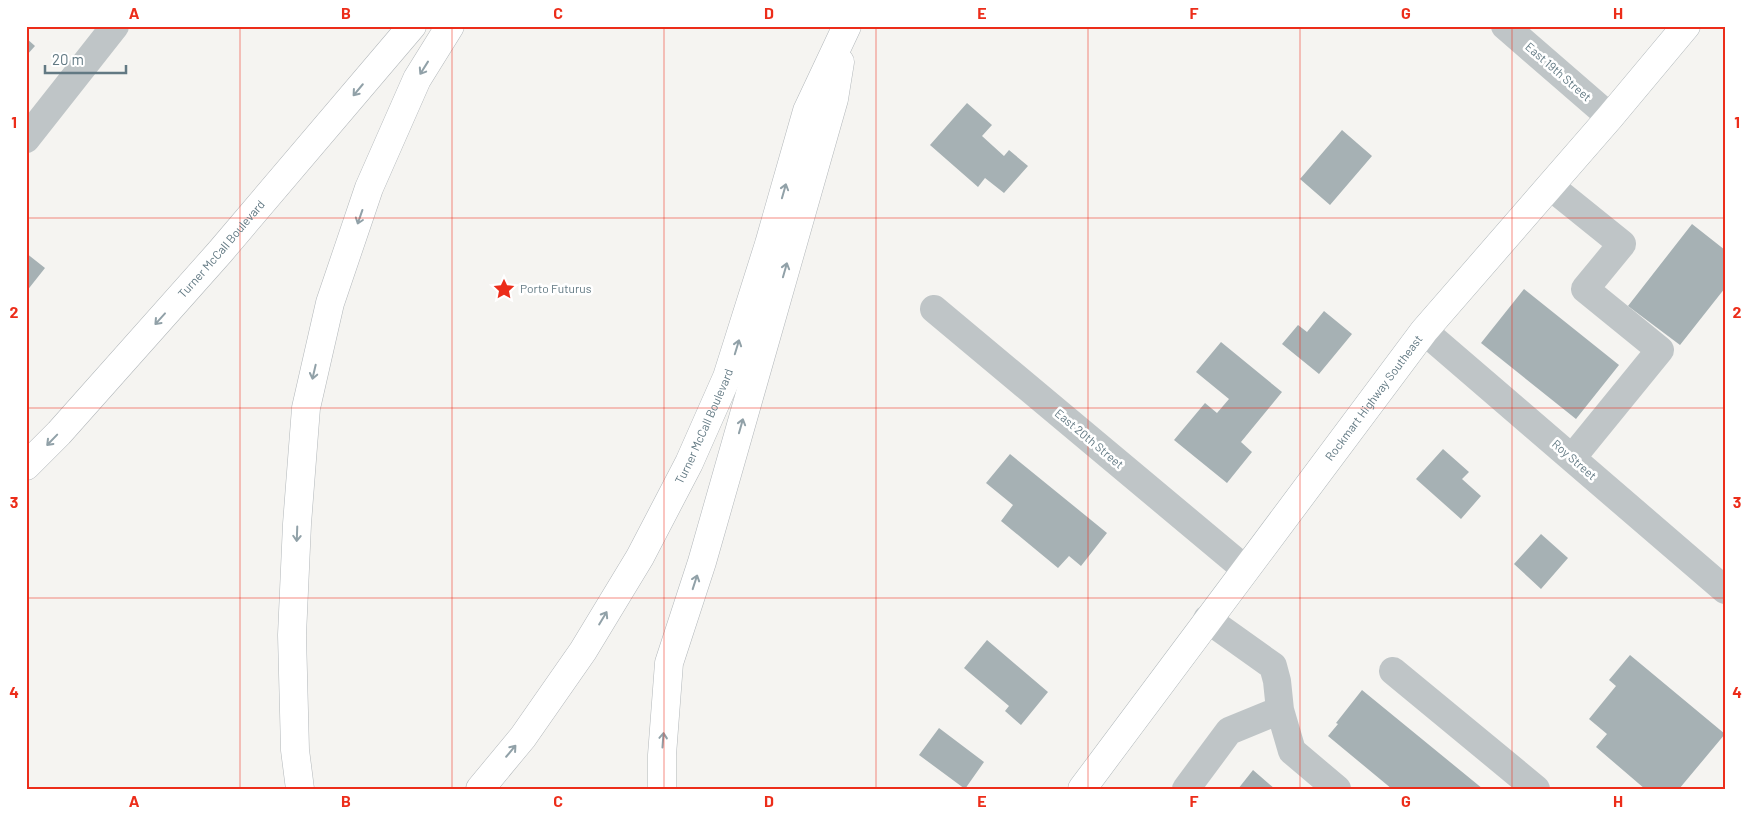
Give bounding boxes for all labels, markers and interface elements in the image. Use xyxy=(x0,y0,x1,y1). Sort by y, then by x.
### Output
text: A xyxy=(129,3,140,22)
text: B xyxy=(341,3,351,22)
text: C xyxy=(553,3,563,22)
text: D xyxy=(764,3,774,22)
text: E xyxy=(977,3,987,22)
text: F xyxy=(1190,3,1199,22)
text: G xyxy=(1401,3,1411,22)
text: H xyxy=(1613,3,1623,22)
street label: East 19th Street xyxy=(1523,39,1594,104)
scale bar xyxy=(45,42,126,74)
text: 20 m xyxy=(52,50,84,68)
one-way arrow xyxy=(419,60,429,74)
one-way arrow xyxy=(352,83,363,96)
text: 1 xyxy=(11,112,17,131)
text: 1 xyxy=(1734,112,1740,131)
one-way arrow xyxy=(779,184,789,200)
street label: Turner McCall Boulevard xyxy=(175,197,267,300)
one-way arrow xyxy=(355,208,364,224)
one-way arrow xyxy=(781,262,791,278)
place icon: Porto Futurus xyxy=(491,276,517,302)
place label: Porto Futurus xyxy=(520,281,592,295)
text: 2 xyxy=(10,302,19,321)
text: 2 xyxy=(1733,302,1742,321)
one-way arrow xyxy=(155,312,166,325)
street label: Rockmart Highway Southeast xyxy=(1322,332,1425,463)
one-way arrow xyxy=(732,339,742,355)
one-way arrow xyxy=(309,364,318,380)
street label: Turner McCall Boulevard xyxy=(671,367,735,486)
street label: East 20th Street xyxy=(1053,406,1127,471)
one-way arrow xyxy=(736,418,746,434)
one-way arrow xyxy=(46,434,58,446)
street label: Roy Street xyxy=(1550,436,1600,482)
text: 3 xyxy=(10,492,18,511)
text: 3 xyxy=(1733,492,1741,511)
one-way arrow xyxy=(292,525,301,541)
one-way arrow xyxy=(691,574,701,590)
one-way arrow xyxy=(599,611,609,625)
text: 4 xyxy=(9,682,19,701)
text: 4 xyxy=(1732,682,1742,701)
one-way arrow xyxy=(658,732,668,748)
one-way arrow xyxy=(506,745,517,758)
text: A xyxy=(129,791,140,810)
text: B xyxy=(341,791,351,810)
text: C xyxy=(553,791,563,810)
text: D xyxy=(764,791,774,810)
text: E xyxy=(977,791,987,810)
text: F xyxy=(1190,791,1199,810)
text: G xyxy=(1401,791,1411,810)
text: H xyxy=(1613,791,1623,810)

